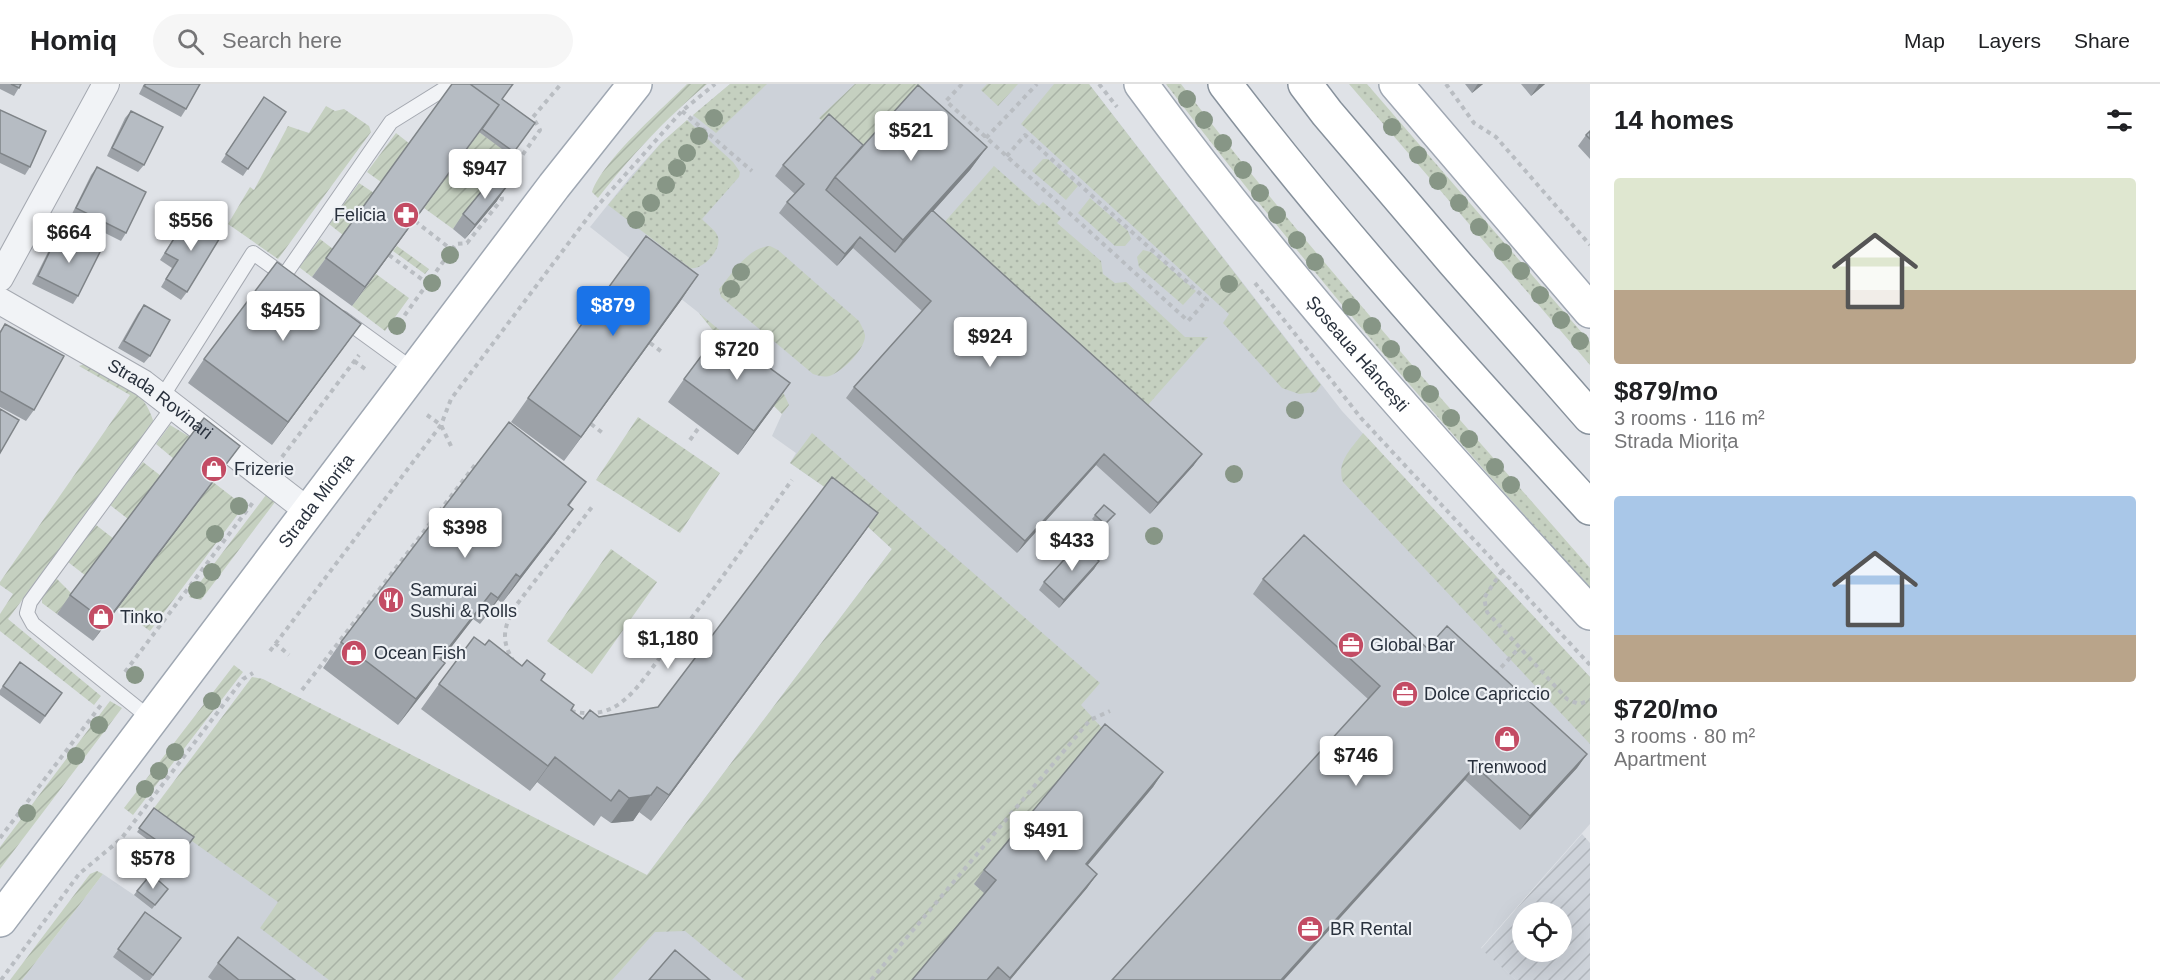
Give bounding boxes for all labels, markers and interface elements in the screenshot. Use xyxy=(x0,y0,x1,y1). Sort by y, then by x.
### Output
search box xyxy=(153,14,573,68)
text: Homiq xyxy=(30,25,117,56)
icon: search xyxy=(174,25,207,58)
text: Search here xyxy=(222,28,342,53)
text: Map xyxy=(1904,29,1945,52)
text: Layers xyxy=(1978,29,2041,52)
text: Share xyxy=(2074,29,2130,52)
icon: filters xyxy=(2103,104,2136,137)
text: 14 homes xyxy=(1614,105,1734,135)
pin: $521 xyxy=(875,111,947,162)
text: $521 xyxy=(889,119,933,141)
pin: $947 xyxy=(449,149,521,200)
text: $947 xyxy=(463,157,507,179)
pharmacy icon: Felicia xyxy=(391,200,421,230)
pin: $556 xyxy=(155,201,227,252)
place label: Felicia xyxy=(334,205,387,225)
text: $556 xyxy=(169,209,213,231)
pin: $664 xyxy=(33,213,105,264)
icon: home xyxy=(1821,217,1929,325)
text: $664 xyxy=(47,221,91,243)
pin: $879 xyxy=(577,286,649,337)
pin: $455 xyxy=(247,291,319,342)
street label: Șoseaua Hâncești xyxy=(1302,292,1413,416)
text: $879 xyxy=(591,294,635,316)
text: $455 xyxy=(261,299,305,321)
pin: $924 xyxy=(954,317,1026,368)
text: $924 xyxy=(968,325,1012,347)
pin: $720 xyxy=(701,330,773,381)
text: $720 xyxy=(715,338,759,360)
street label: Strada Rovinari xyxy=(104,355,216,443)
text: $879/mo xyxy=(1614,376,1718,406)
text: 3 rooms · 116 m² xyxy=(1614,407,1765,429)
text: Strada Miorița xyxy=(1614,430,1739,452)
street label: Strada Miorița xyxy=(275,449,359,552)
shop icon: Frizerie xyxy=(199,454,229,484)
place label: Frizerie xyxy=(234,459,294,479)
pin: $398 xyxy=(429,508,501,559)
text: $398 xyxy=(443,516,487,538)
pin: $433 xyxy=(1036,521,1108,572)
text: $433 xyxy=(1050,529,1094,551)
icon: home xyxy=(1821,535,1929,643)
place label: Samurai Sushi & Rolls xyxy=(410,580,517,621)
restaurant icon: Samurai Sushi & Rolls xyxy=(376,585,406,615)
shop icon: Tinko xyxy=(86,602,116,632)
place label: Tinko xyxy=(120,607,163,627)
pin: $1,180 xyxy=(619,619,717,670)
text: $1,180 xyxy=(637,627,699,649)
office icon: Global Bar xyxy=(1336,630,1366,660)
place label: Global Bar xyxy=(1370,635,1455,655)
shop icon: Ocean Fish xyxy=(339,638,369,668)
place label: Ocean Fish xyxy=(374,643,466,663)
office icon: Dolce Capriccio xyxy=(1390,679,1420,709)
place label: Dolce Capriccio xyxy=(1424,684,1550,704)
text: $720/mo xyxy=(1614,694,1718,724)
shop icon: Trenwood xyxy=(1492,724,1522,754)
text: 3 rooms · 80 m² xyxy=(1614,725,1755,747)
pin: $746 xyxy=(1320,736,1392,787)
text: $746 xyxy=(1334,744,1378,766)
text: Apartment xyxy=(1614,748,1706,770)
place label: Trenwood xyxy=(1467,757,1547,777)
pin: $491 xyxy=(1010,811,1082,862)
text: $491 xyxy=(1024,819,1068,841)
pin: $578 xyxy=(117,839,189,890)
text: $578 xyxy=(131,847,175,869)
map controls xyxy=(1512,902,1572,962)
button: locate xyxy=(1512,902,1572,962)
office icon: BR Rental xyxy=(1295,914,1325,944)
place label: BR Rental xyxy=(1330,919,1412,939)

